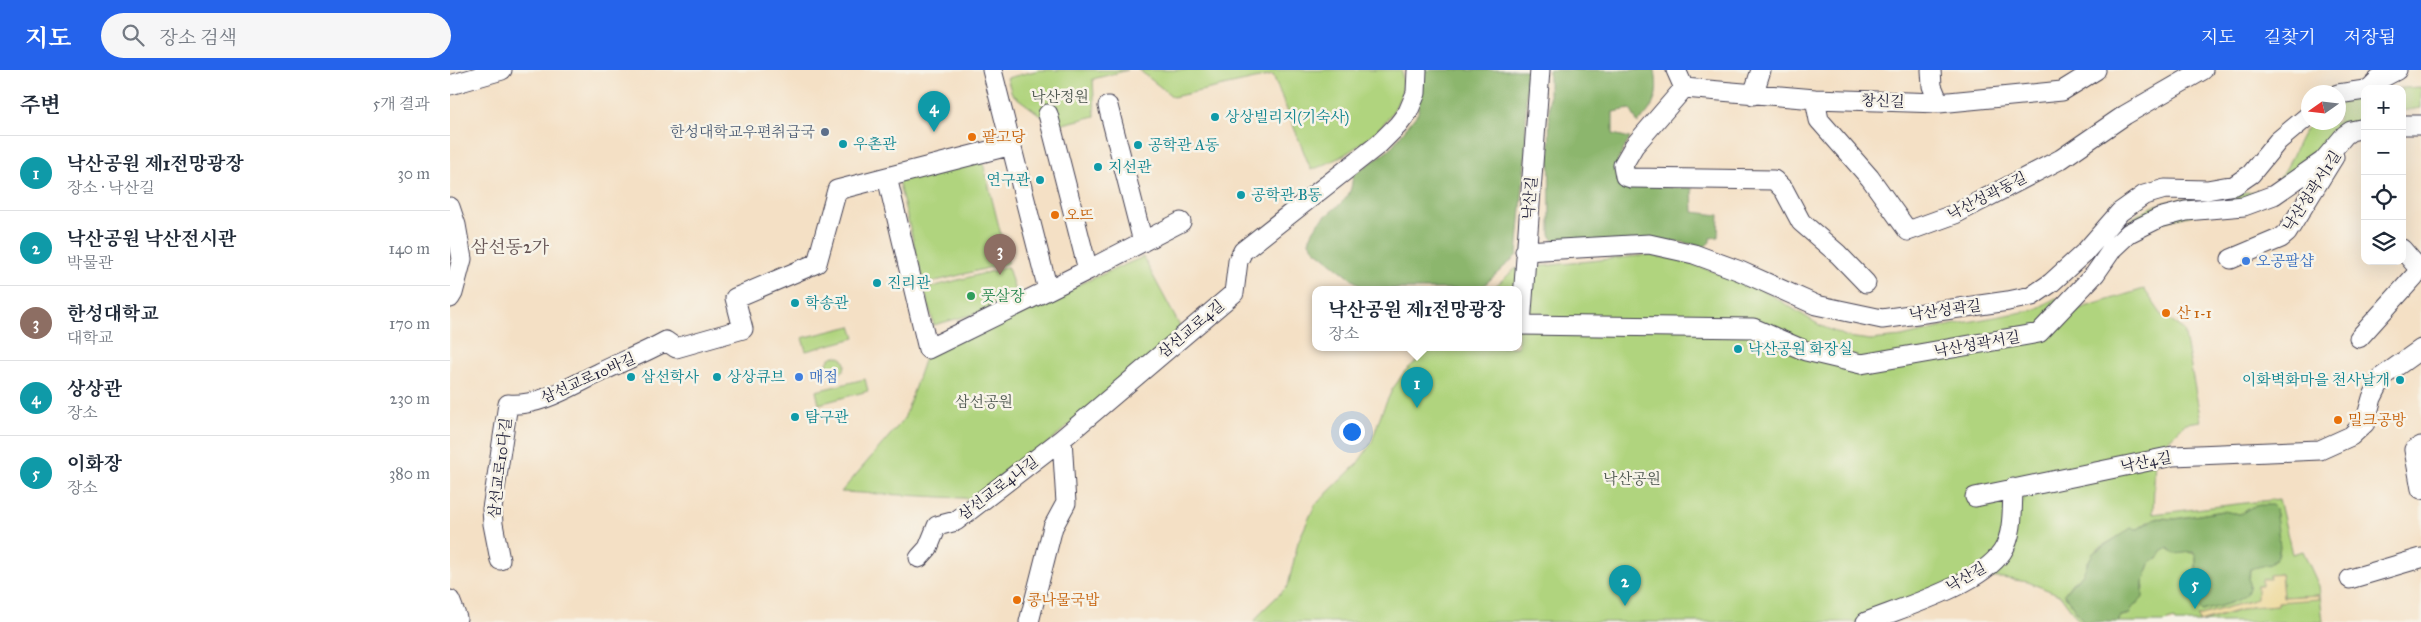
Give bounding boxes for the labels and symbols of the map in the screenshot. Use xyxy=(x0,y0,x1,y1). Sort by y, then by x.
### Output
north arrow xyxy=(2301,85,2346,130)
park label: 낙산정원 xyxy=(1031,88,1089,106)
pin: 4 xyxy=(918,91,950,132)
street label: 창신길 xyxy=(1861,91,1905,111)
place label: 상상빌리지(기숙사) xyxy=(1225,108,1349,127)
marker: 상상빌리지(기숙사) xyxy=(1209,111,1221,123)
place label: 한성대학교우편취급국 xyxy=(670,123,816,141)
marker: 한성대학교우편취급국 xyxy=(819,126,831,138)
place label: 팥고당 xyxy=(982,128,1026,146)
marker: 팥고당 xyxy=(966,131,978,143)
place label: 우촌관 xyxy=(853,135,897,153)
place label: 공학관 A동 xyxy=(1148,136,1220,154)
marker: 우촌관 xyxy=(837,138,849,150)
marker: 공학관 A동 xyxy=(1132,139,1144,151)
street label: 낙산성곽서1길 xyxy=(2279,147,2345,235)
place label: 지선관 xyxy=(1108,158,1152,176)
marker: 지선관 xyxy=(1092,161,1104,173)
street label: 낙산성곽동길 xyxy=(1944,168,2030,224)
place label: 연구관 xyxy=(987,171,1030,189)
marker: 연구관 xyxy=(1034,174,1046,186)
street label: 낙산길 xyxy=(1519,176,1541,220)
place label: 공학관 B동 xyxy=(1251,186,1323,204)
marker: 공학관 B동 xyxy=(1235,189,1247,201)
place label: 오뜨 xyxy=(1065,206,1094,224)
marker: 오뜨 xyxy=(1049,209,1061,221)
pin: 3 xyxy=(984,234,1016,275)
district label: 삼선동2가 xyxy=(471,236,550,258)
place label: 오공팔샵 xyxy=(2256,252,2314,270)
marker: 오공팔샵 xyxy=(2240,255,2252,267)
place label: 진리관 xyxy=(887,274,931,292)
marker: 진리관 xyxy=(871,277,883,289)
place label: 풋살장 xyxy=(981,287,1025,305)
marker: 풋살장 xyxy=(965,290,977,302)
place label: 학송관 xyxy=(805,294,849,312)
street label: 삼선교로4길 xyxy=(1154,296,1228,362)
street label: 낙산성곽길 xyxy=(1908,296,1982,324)
marker: 학송관 xyxy=(789,297,801,309)
place label: 산 1-1 xyxy=(2176,304,2212,322)
marker: 산 1-1 xyxy=(2160,307,2172,319)
street label: 낙산성곽서길 xyxy=(1933,328,2021,360)
place label: 낙산공원 화장실 xyxy=(1748,340,1853,358)
marker: 낙산공원 화장실 xyxy=(1732,343,1744,355)
street label: 삼선교로10바길 xyxy=(538,349,638,407)
pin: 1 xyxy=(1401,367,1433,408)
place label: 삼선학사 xyxy=(641,368,699,386)
place label: 상상큐브 xyxy=(727,368,785,386)
place label: 매점 xyxy=(809,368,838,386)
marker: 삼선학사 xyxy=(625,371,637,383)
marker: 상상큐브 xyxy=(711,371,723,383)
marker: 매점 xyxy=(793,371,805,383)
place label: 이화벽화마을 천사날개 xyxy=(2242,371,2390,389)
marker: 이화벽화마을 천사날개 xyxy=(2394,374,2406,386)
park label: 삼선공원 xyxy=(955,393,1013,411)
place label: 탐구관 xyxy=(805,408,849,426)
marker: 탐구관 xyxy=(789,411,801,423)
place label: 밀크공방 xyxy=(2348,411,2406,429)
marker: 밀크공방 xyxy=(2332,414,2344,426)
street label: 삼선교로10다길 xyxy=(485,417,515,519)
your location xyxy=(1339,419,1365,445)
street label: 낙산4길 xyxy=(2119,448,2173,476)
street label: 삼선교로4나길 xyxy=(955,452,1041,524)
park label: 낙산공원 xyxy=(1603,470,1661,488)
street label: 낙산길 xyxy=(1943,558,1989,596)
pin: 2 xyxy=(1609,565,1641,606)
pin: 5 xyxy=(2179,568,2211,609)
place label: 콩나물국밥 xyxy=(1027,591,1100,609)
marker: 콩나물국밥 xyxy=(1011,594,1023,606)

